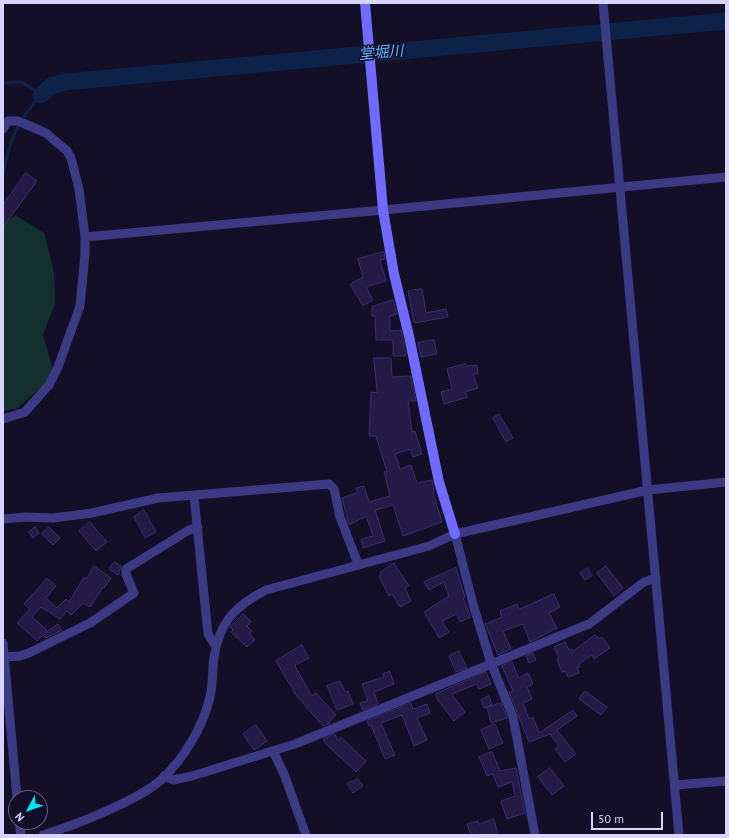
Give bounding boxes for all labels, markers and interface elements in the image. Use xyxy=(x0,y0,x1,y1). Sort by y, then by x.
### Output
water label: 堂堀川 xyxy=(358,42,404,64)
north arrow xyxy=(8,790,48,830)
scale bar xyxy=(593,804,665,830)
text: N xyxy=(12,810,27,825)
text: 50 m xyxy=(598,811,624,826)

